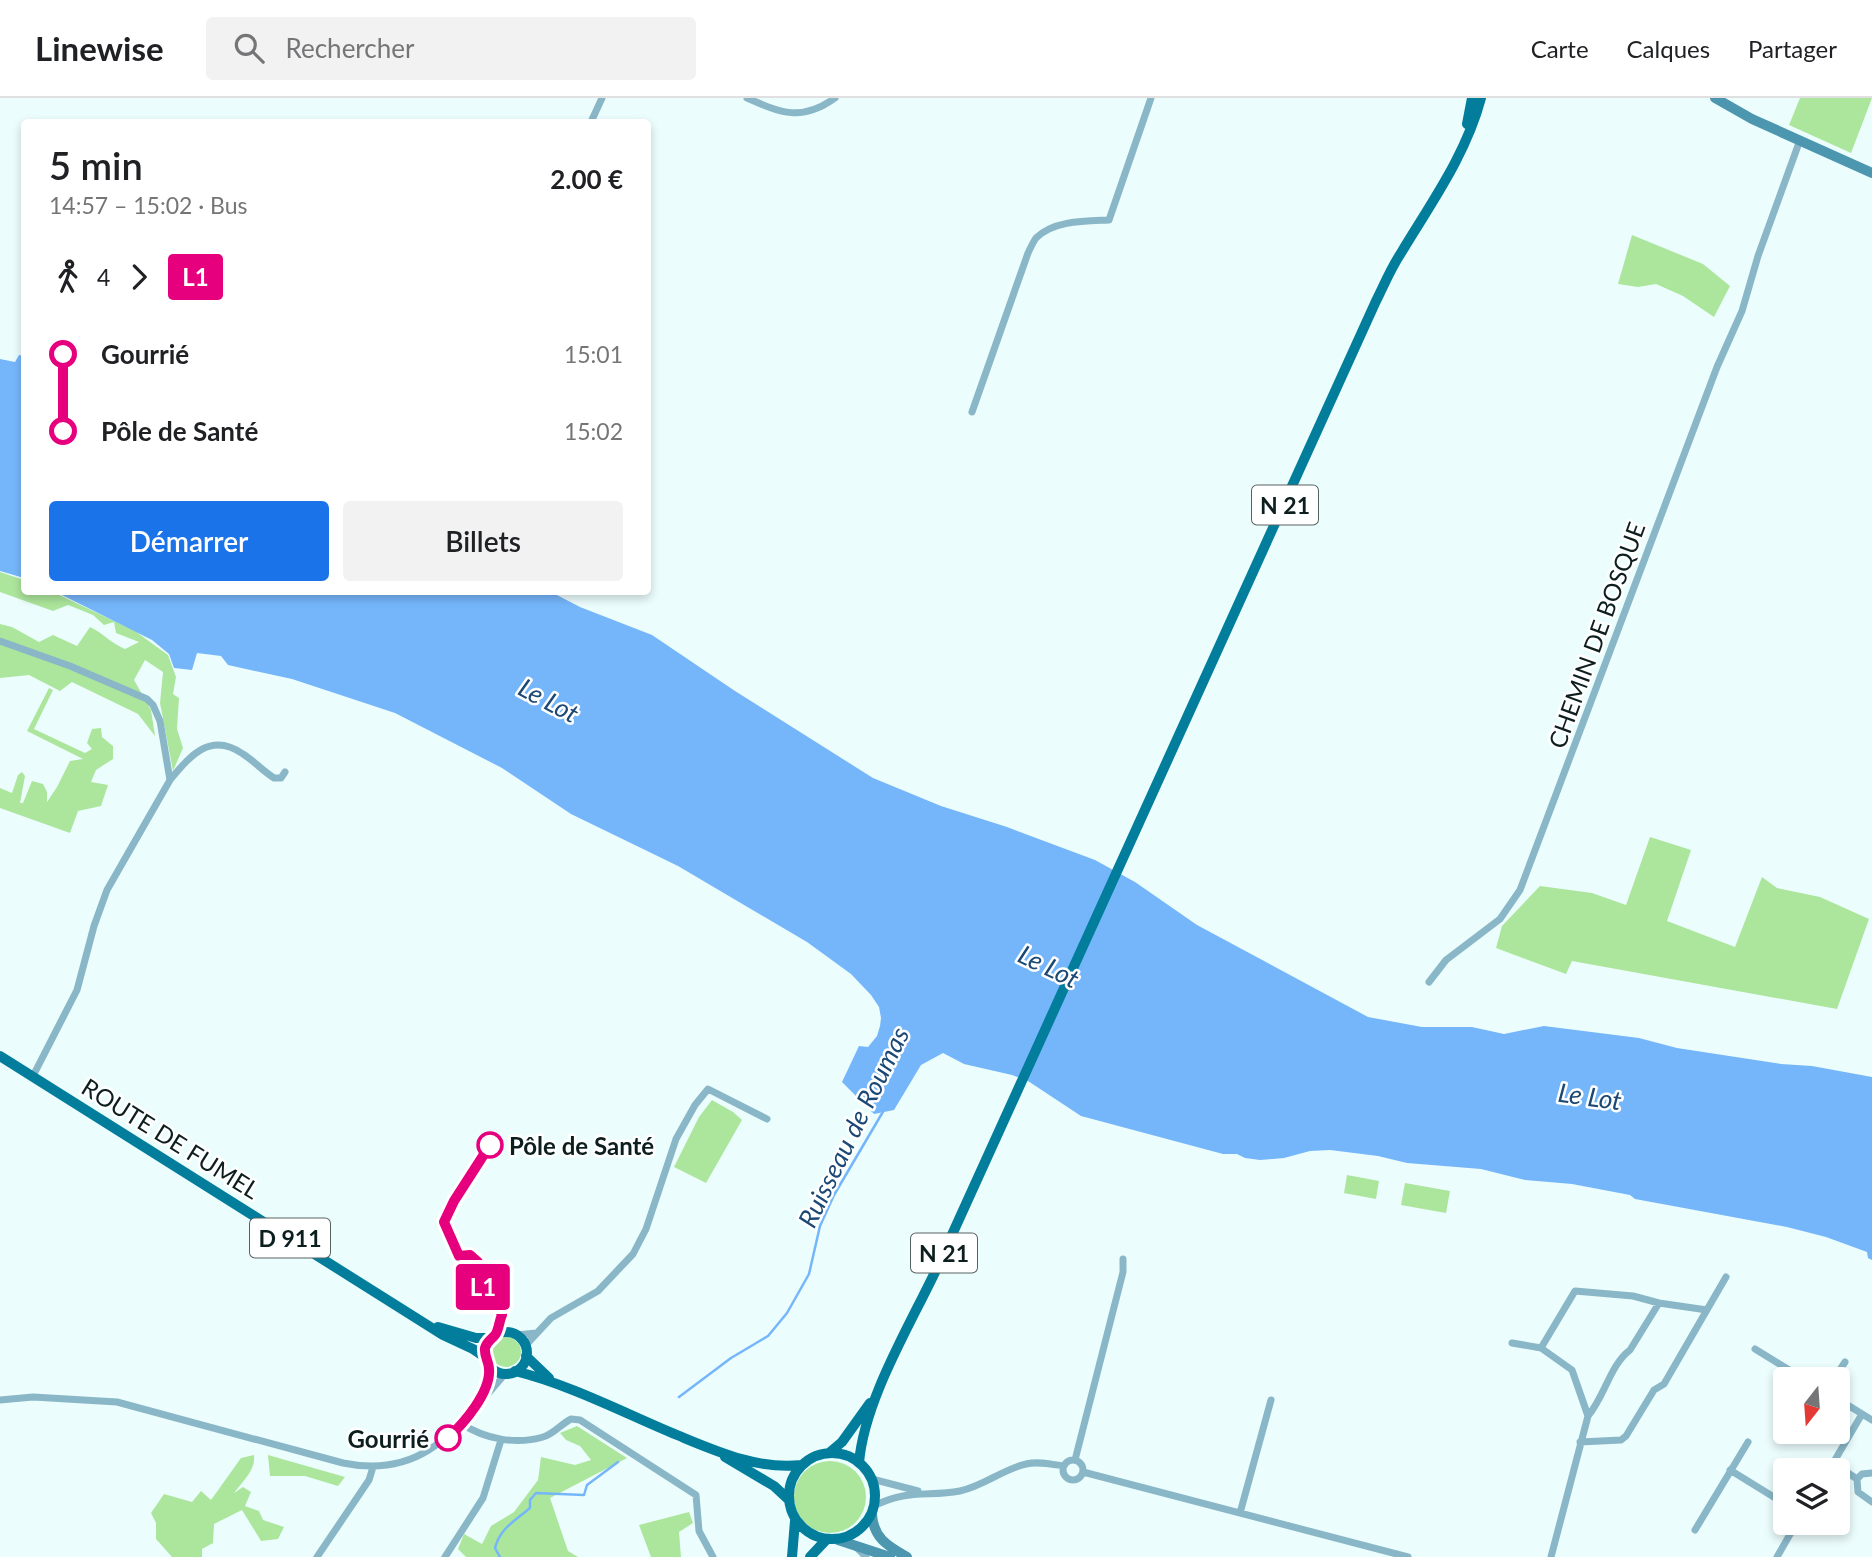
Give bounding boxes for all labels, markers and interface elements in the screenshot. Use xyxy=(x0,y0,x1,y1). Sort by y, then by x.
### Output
search box xyxy=(206,17,696,80)
text: Linewise xyxy=(35,28,164,68)
icon: search xyxy=(230,29,268,67)
text: Rechercher xyxy=(286,32,414,64)
text: Carte xyxy=(1531,34,1589,63)
text: Calques xyxy=(1627,34,1710,63)
text: Partager xyxy=(1748,34,1837,63)
text: 5 min xyxy=(49,142,143,188)
text: 2.00 € xyxy=(550,163,623,195)
text: 14:57 – 15:02 · Bus xyxy=(49,191,248,219)
icon: walk xyxy=(49,258,87,296)
icon: forward xyxy=(120,258,158,296)
text: L1 xyxy=(182,262,209,291)
text: 4 xyxy=(97,263,110,291)
text: Gourrié xyxy=(101,338,189,370)
text: 15:01 xyxy=(564,340,623,368)
text: Pôle de Santé xyxy=(101,415,258,447)
text: 15:02 xyxy=(564,417,623,445)
road number: N 21 xyxy=(1252,486,1318,524)
button: Démarrer xyxy=(49,501,329,581)
button: Billets xyxy=(343,501,623,581)
street label: CHEMIN DE BOSQUE xyxy=(1542,518,1650,752)
water label: Le Lot xyxy=(513,671,585,729)
water label: Le Lot xyxy=(1013,938,1085,994)
water label: Ruisseau de Roumas xyxy=(791,1022,915,1232)
street label: ROUTE DE FUMEL xyxy=(77,1072,265,1204)
water label: Le Lot xyxy=(1556,1076,1624,1116)
place label: Pôle de Santé xyxy=(509,1131,654,1160)
marker: Pôle de Santé xyxy=(477,1132,503,1158)
road number: D 911 xyxy=(250,1218,330,1258)
road number: N 21 xyxy=(911,1234,977,1272)
line badge: L1 xyxy=(452,1264,514,1310)
text: L1 xyxy=(470,1272,496,1301)
north arrow xyxy=(1773,1367,1850,1444)
map controls xyxy=(1773,1367,1850,1535)
place label: Gourrié xyxy=(348,1424,429,1453)
marker: Gourrié xyxy=(435,1425,461,1451)
button: layers xyxy=(1773,1458,1850,1535)

